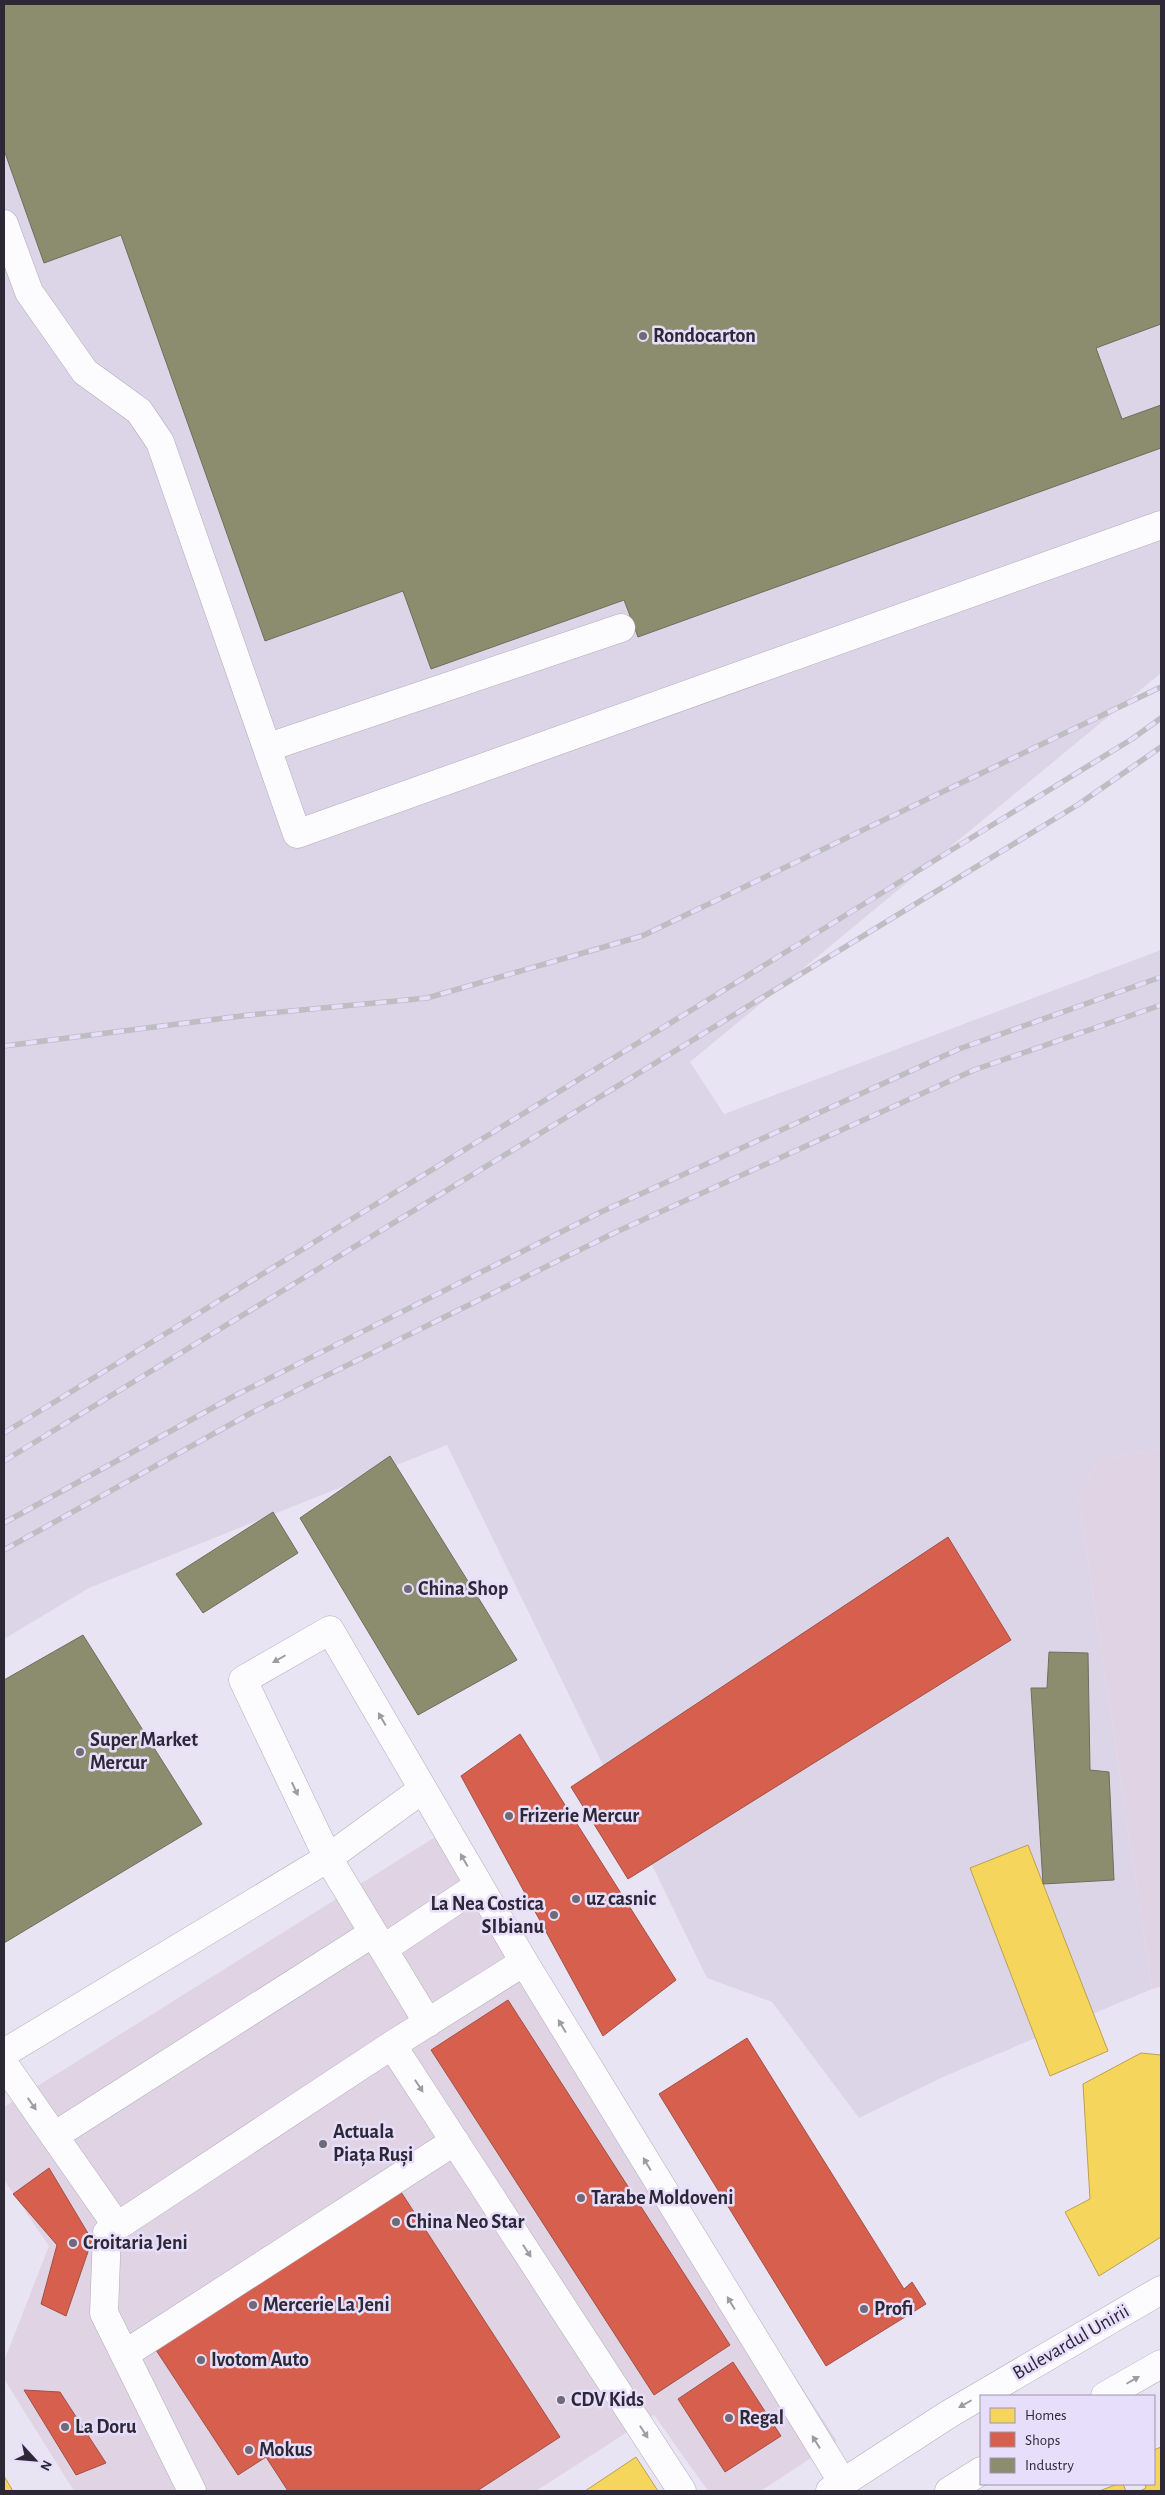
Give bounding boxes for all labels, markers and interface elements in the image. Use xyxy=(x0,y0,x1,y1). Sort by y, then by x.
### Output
place label: Rondocarton xyxy=(653,326,756,346)
marker: Rondocarton xyxy=(637,330,649,342)
place label: China Shop xyxy=(418,1579,508,1599)
marker: China Shop xyxy=(402,1583,414,1595)
one-way arrow xyxy=(272,1655,285,1664)
one-way arrow xyxy=(378,1713,387,1726)
place label: Super Market Mercur xyxy=(90,1730,198,1773)
marker: Super Market Mercur xyxy=(74,1746,86,1758)
one-way arrow xyxy=(291,1782,299,1797)
place label: Frizerie Mercur xyxy=(519,1806,639,1826)
marker: Frizerie Mercur xyxy=(503,1810,515,1822)
one-way arrow xyxy=(460,1853,469,1866)
place label: uz casnic xyxy=(586,1889,657,1909)
marker: uz casnic xyxy=(570,1893,582,1905)
place label: La Nea Costica SIbianu xyxy=(430,1894,545,1937)
marker: La Nea Costica SIbianu xyxy=(548,1909,560,1921)
one-way arrow xyxy=(558,2019,567,2032)
one-way arrow xyxy=(414,2079,424,2093)
one-way arrow xyxy=(27,2097,37,2111)
place label: Actuala Piața Ruși xyxy=(333,2122,413,2167)
marker: Actuala Piața Ruși xyxy=(317,2138,329,2150)
one-way arrow xyxy=(642,2158,651,2171)
place label: Tarabe Moldoveni xyxy=(591,2188,733,2208)
marker: Tarabe Moldoveni xyxy=(575,2192,587,2204)
place label: China Neo Star xyxy=(406,2212,525,2232)
marker: China Neo Star xyxy=(390,2216,402,2228)
place label: Croitaria Jeni xyxy=(83,2233,188,2253)
marker: Croitaria Jeni xyxy=(67,2237,79,2249)
one-way arrow xyxy=(522,2245,531,2258)
place label: Mercerie La Jeni xyxy=(263,2295,390,2315)
one-way arrow xyxy=(727,2297,736,2310)
marker: Mercerie La Jeni xyxy=(247,2299,259,2311)
place label: Profi xyxy=(874,2299,913,2319)
street label: Bulevardul Unirii xyxy=(1009,2301,1133,2383)
marker: Profi xyxy=(858,2303,870,2315)
place label: Ivotom Auto xyxy=(211,2350,309,2370)
marker: Ivotom Auto xyxy=(195,2354,207,2366)
one-way arrow xyxy=(1126,2376,1140,2384)
place label: CDV Kids xyxy=(571,2390,644,2410)
marker: CDV Kids xyxy=(555,2394,567,2406)
legend xyxy=(980,2395,1155,2485)
one-way arrow xyxy=(959,2400,972,2409)
place label: Regal xyxy=(739,2408,784,2428)
text: Homes xyxy=(1025,2408,1067,2423)
marker: Regal xyxy=(723,2412,735,2424)
place label: La Doru xyxy=(75,2417,137,2437)
marker: La Doru xyxy=(59,2421,71,2433)
one-way arrow xyxy=(639,2425,649,2438)
text: Shops xyxy=(1025,2433,1060,2448)
north arrow xyxy=(10,2435,60,2485)
one-way arrow xyxy=(811,2435,821,2448)
place label: Mokus xyxy=(259,2440,313,2460)
marker: Mokus xyxy=(243,2444,255,2456)
text: N xyxy=(37,2458,54,2473)
text: Industry xyxy=(1025,2458,1074,2473)

